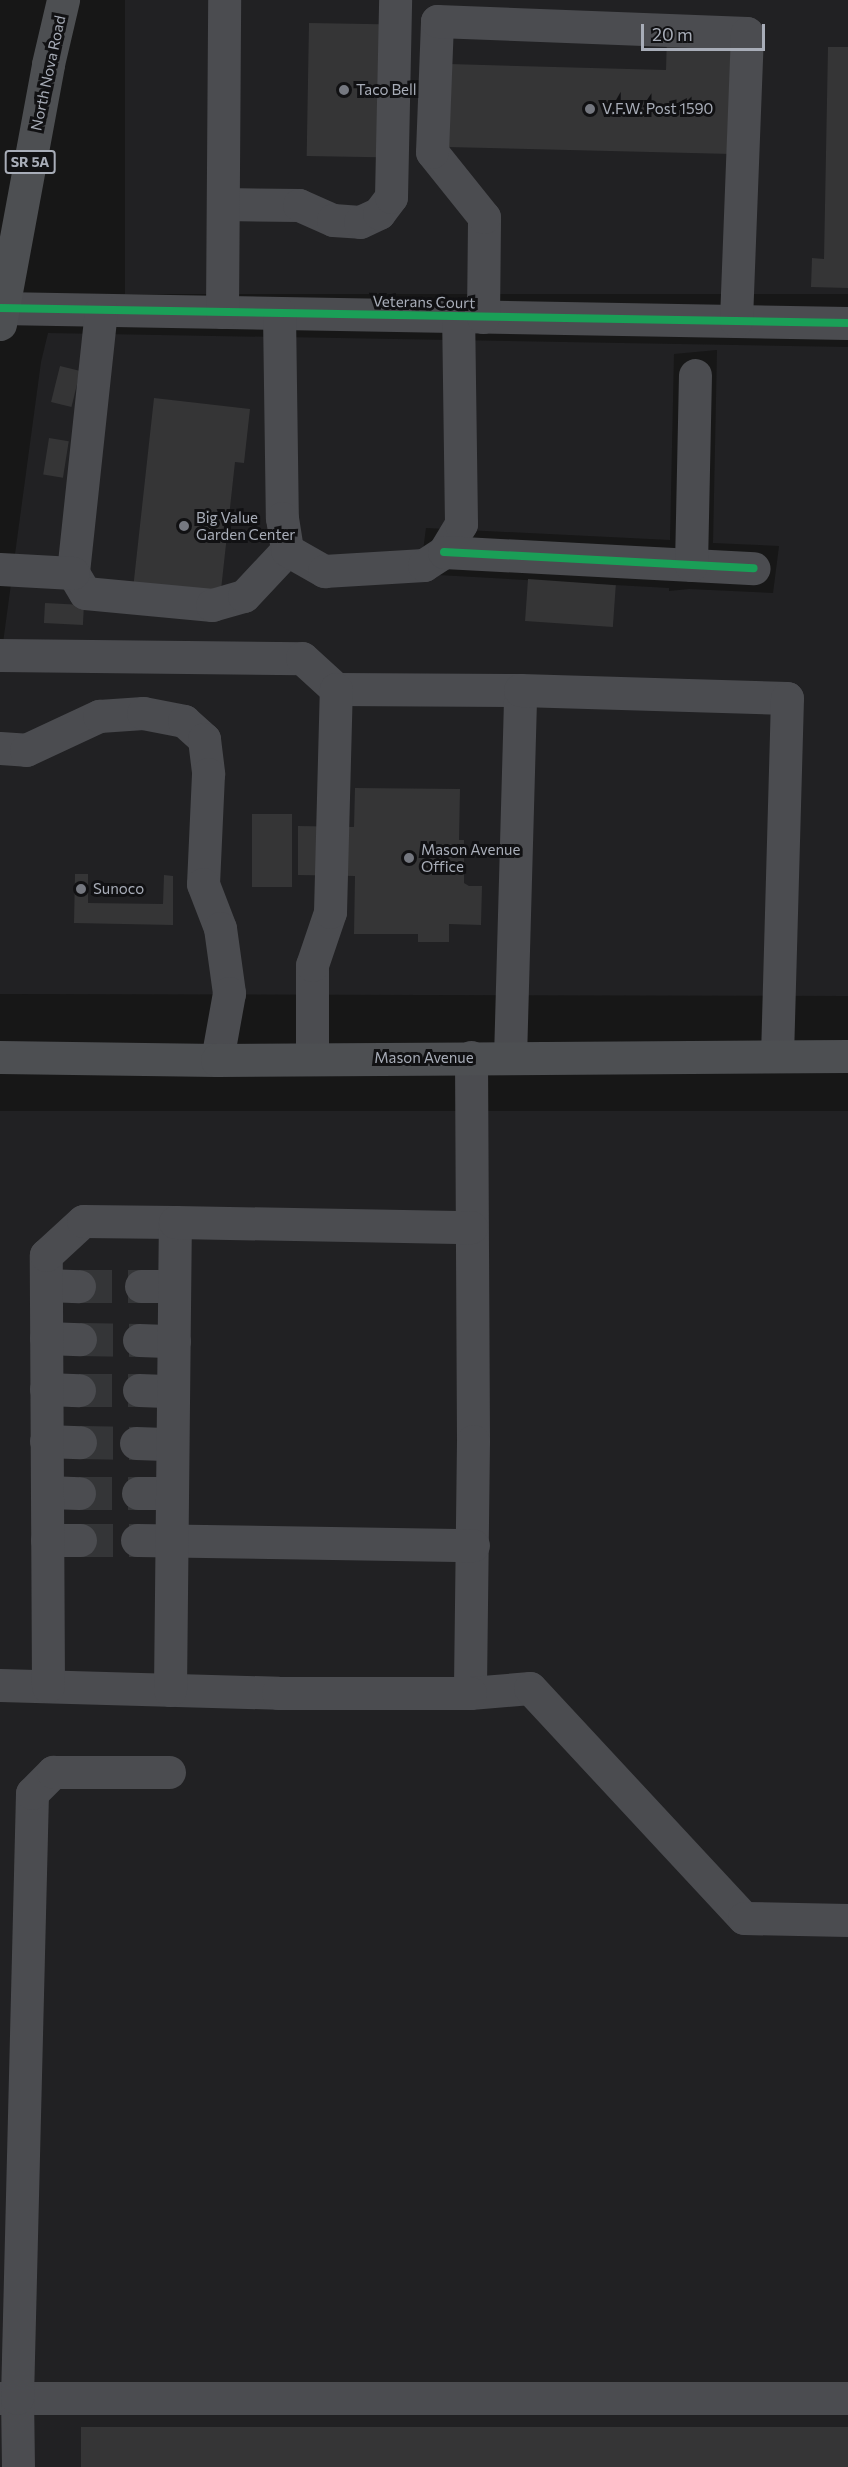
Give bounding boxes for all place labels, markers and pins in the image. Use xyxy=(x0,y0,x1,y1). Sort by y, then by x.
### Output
place label: Taco Bell xyxy=(356,81,417,99)
marker: Taco Bell xyxy=(337,83,351,97)
place label: V.F.W. Post 1590 xyxy=(602,100,713,118)
marker: V.F.W. Post 1590 xyxy=(583,102,597,116)
place label: Big Value Garden Center xyxy=(196,508,295,543)
marker: Big Value Garden Center xyxy=(177,519,191,533)
place label: Mason Avenue Office xyxy=(421,840,520,875)
marker: Mason Avenue Office xyxy=(402,851,416,865)
place label: Sunoco xyxy=(93,880,144,898)
marker: Sunoco xyxy=(74,882,88,896)

